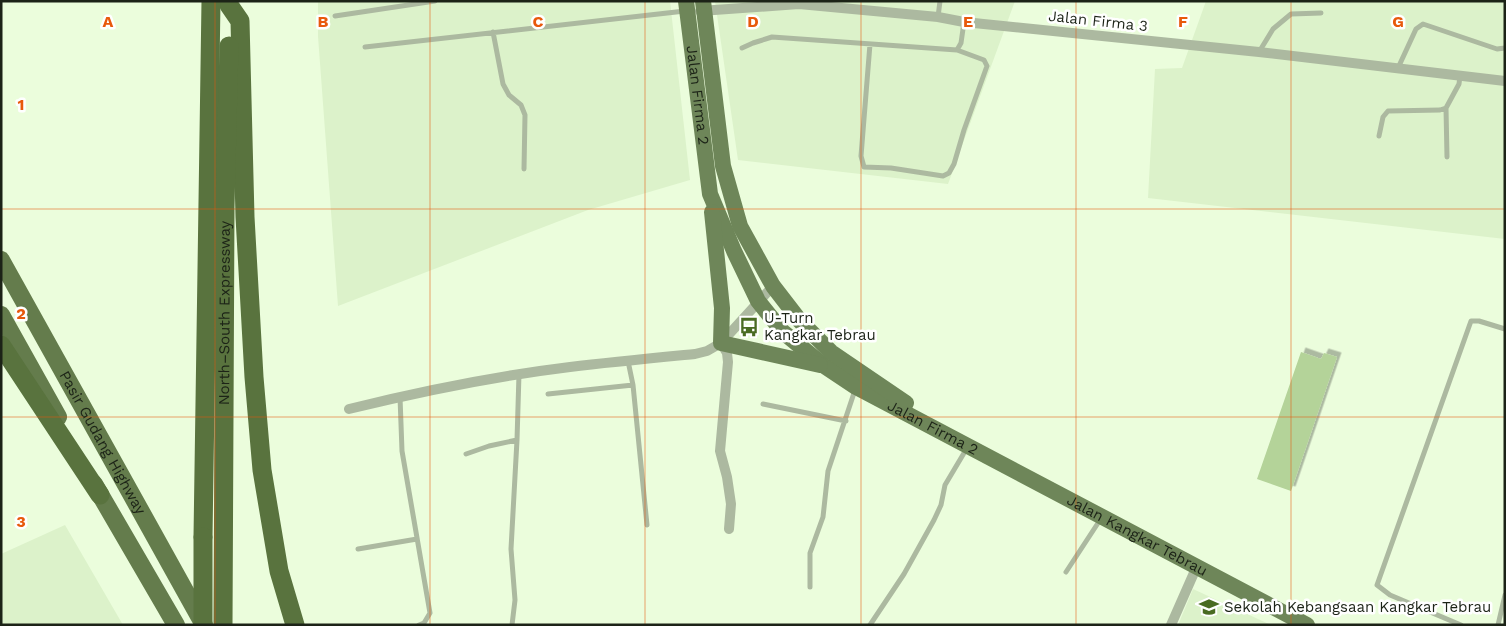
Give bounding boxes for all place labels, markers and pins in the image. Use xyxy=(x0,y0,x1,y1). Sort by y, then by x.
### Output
place label: U-Turn Kangkar Tebrau xyxy=(764,309,876,344)
bus stop icon: U-Turn Kangkar Tebrau xyxy=(738,316,760,338)
school or university icon: Sekolah Kebangsaan Kangkar Tebrau xyxy=(1198,596,1220,618)
place label: Sekolah Kebangsaan Kangkar Tebrau xyxy=(1224,598,1491,616)

